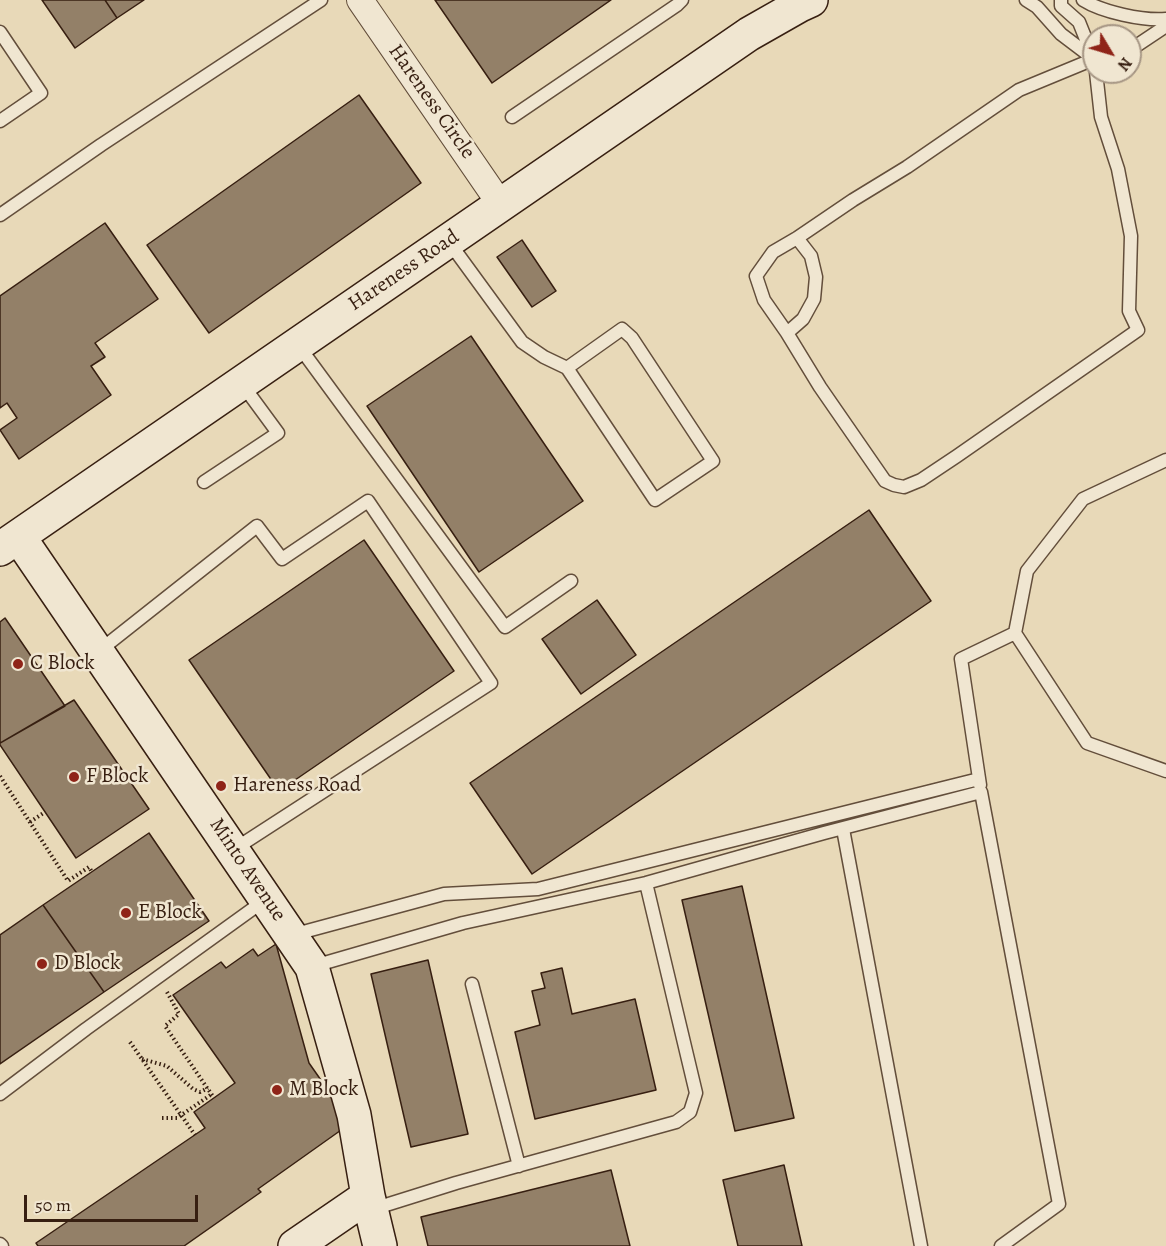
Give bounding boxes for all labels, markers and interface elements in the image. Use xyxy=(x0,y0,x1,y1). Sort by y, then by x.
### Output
north arrow xyxy=(1082,24,1142,84)
street label: Hareness Circle xyxy=(382,40,480,164)
text: N xyxy=(1112,52,1137,75)
street label: Hareness Road xyxy=(344,225,464,317)
place label: C Block xyxy=(30,651,95,677)
marker: C Block xyxy=(11,657,25,671)
place label: F Block xyxy=(86,764,148,790)
marker: F Block xyxy=(67,770,81,784)
place label: Hareness Road xyxy=(233,773,361,799)
marker: Hareness Road xyxy=(214,779,228,793)
street label: Minto Avenue xyxy=(203,814,291,926)
place label: E Block xyxy=(138,900,202,926)
marker: E Block xyxy=(119,906,133,920)
place label: D Block xyxy=(54,951,120,977)
marker: D Block xyxy=(35,957,49,971)
place label: M Block xyxy=(289,1077,358,1103)
marker: M Block xyxy=(270,1083,284,1097)
scale bar xyxy=(27,1183,201,1221)
text: 50 m xyxy=(35,1193,71,1217)

